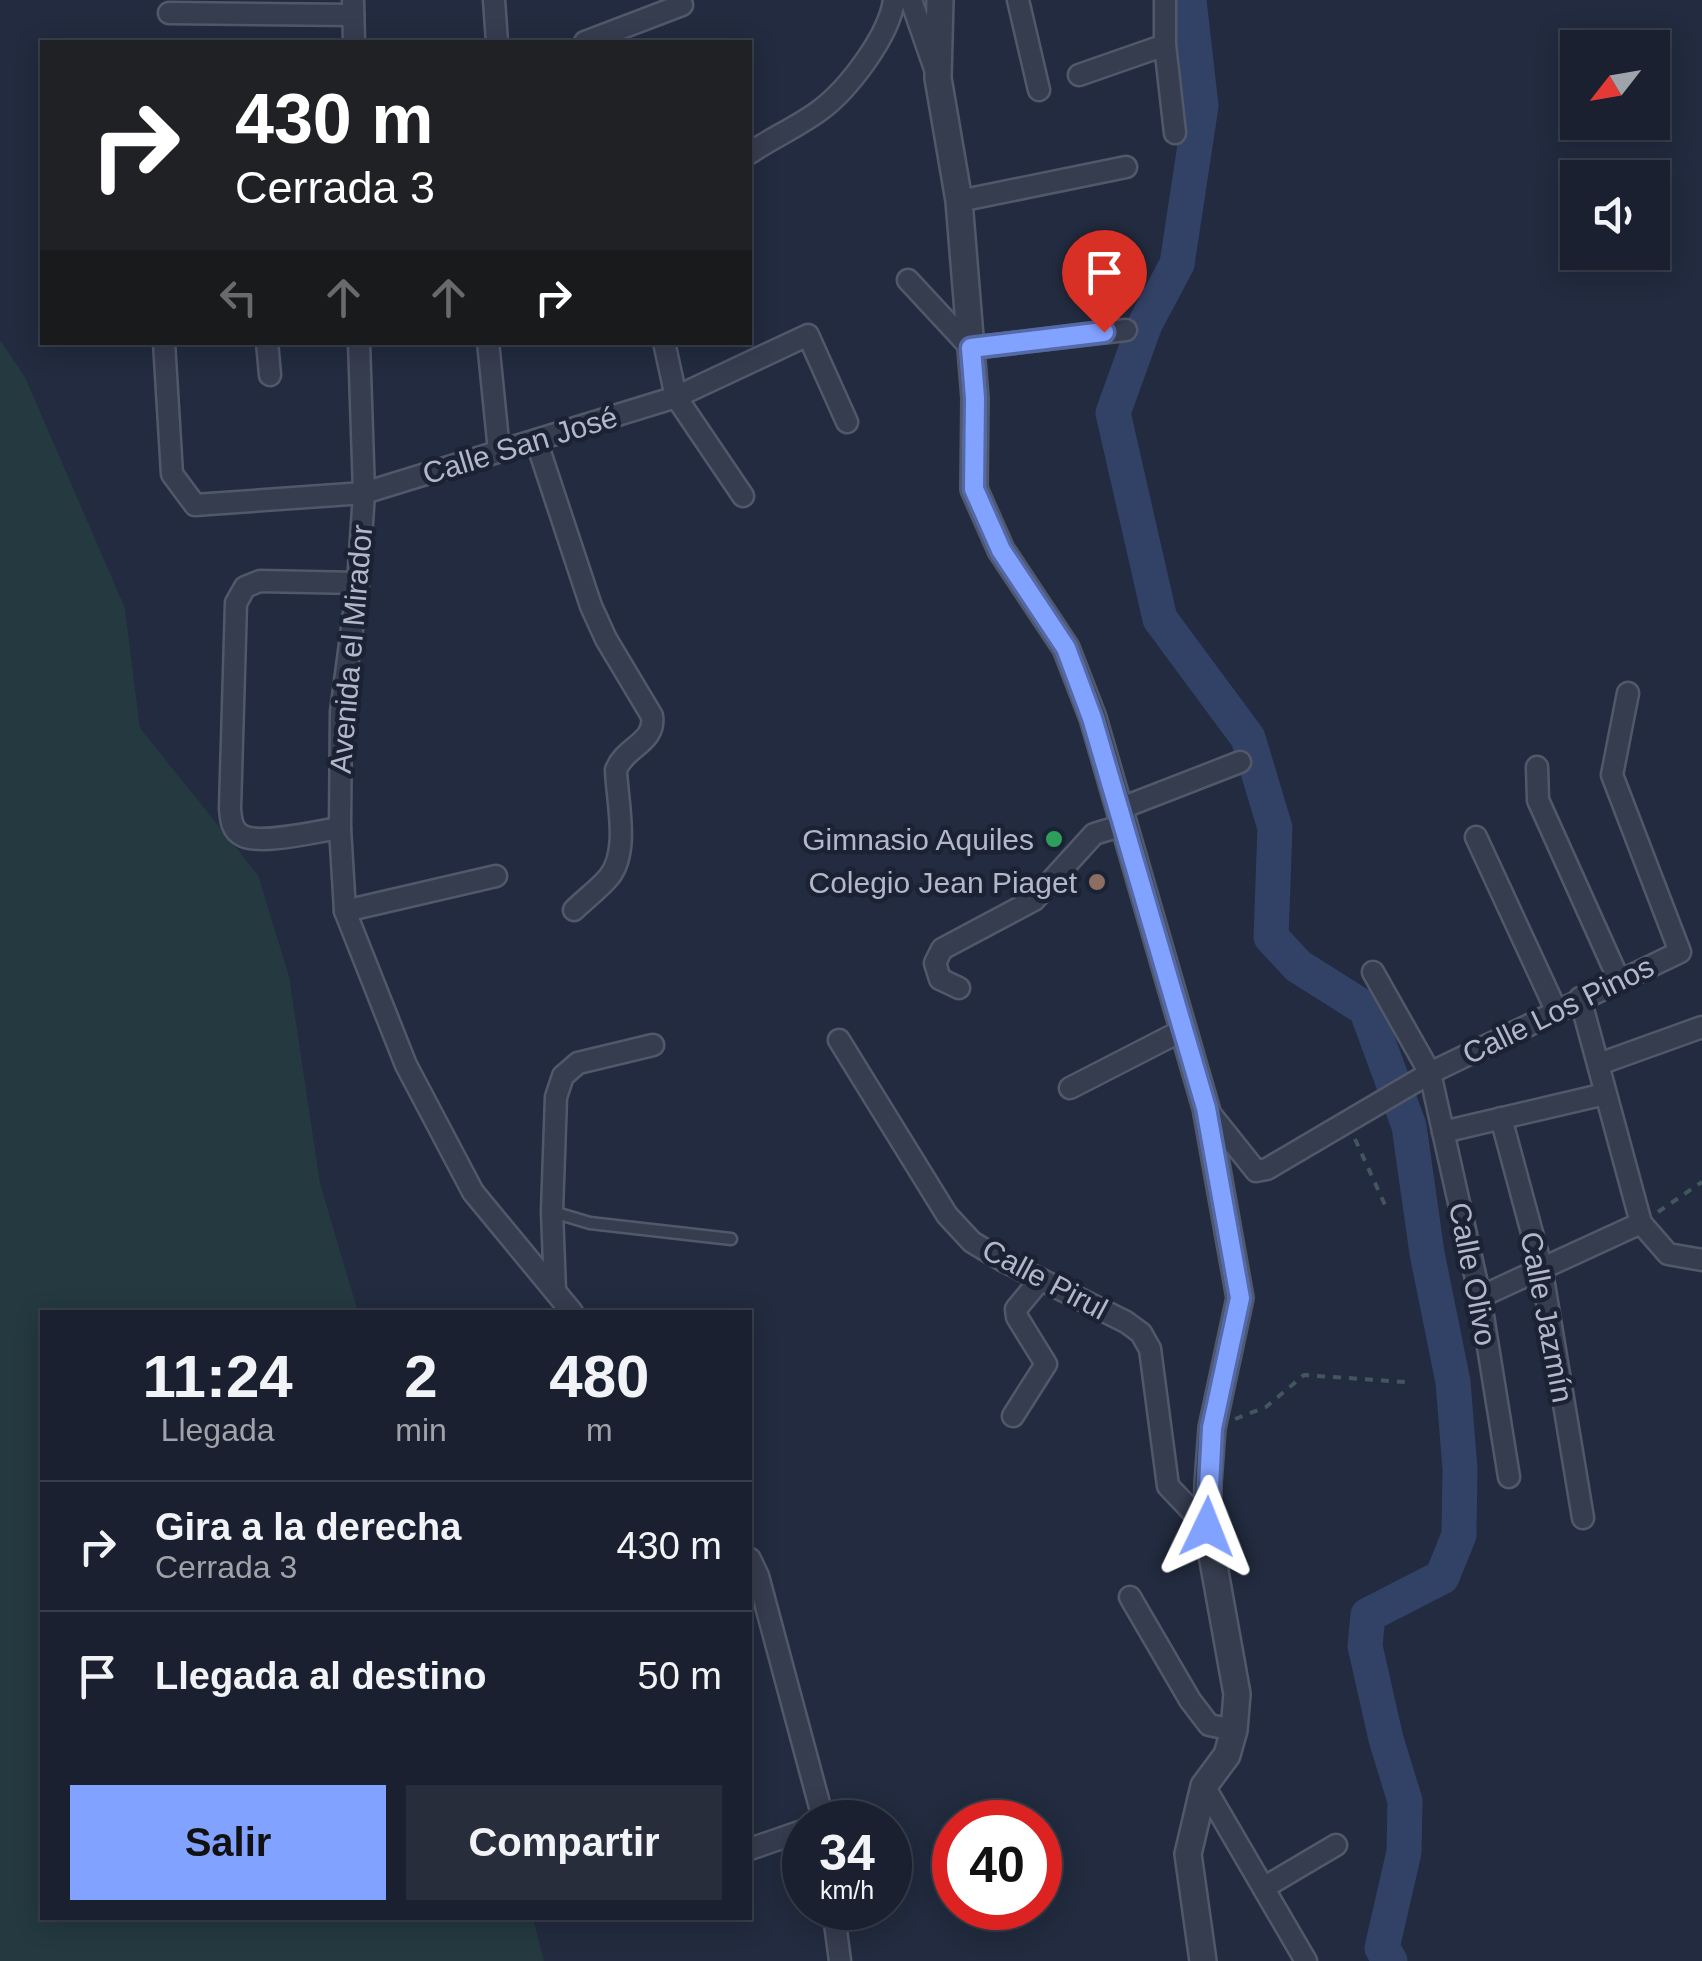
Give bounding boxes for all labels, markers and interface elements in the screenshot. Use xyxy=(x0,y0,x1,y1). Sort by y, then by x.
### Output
north arrow xyxy=(1560,30,1670,140)
map controls xyxy=(1560,30,1670,270)
icon: right xyxy=(70,80,200,210)
text: 430 m xyxy=(235,80,433,158)
button: sound xyxy=(1560,160,1670,270)
text: Cerrada 3 xyxy=(235,162,435,213)
pin xyxy=(1062,230,1147,333)
icon: arrive xyxy=(1077,245,1132,300)
icon: left xyxy=(211,270,266,325)
icon: ahead xyxy=(316,270,371,325)
icon: ahead xyxy=(421,270,476,325)
icon: right xyxy=(526,270,581,325)
street label: Calle San José xyxy=(419,400,621,490)
street label: Avenida el Mirador xyxy=(324,523,378,775)
place label: Gimnasio Aquiles xyxy=(802,823,1034,856)
marker: Gimnasio Aquiles xyxy=(1043,828,1065,850)
place label: Colegio Jean Piaget xyxy=(808,866,1078,899)
marker: Colegio Jean Piaget xyxy=(1086,871,1108,893)
street label: Calle Los Pinos xyxy=(1457,949,1659,1071)
street label: Calle Olivo xyxy=(1443,1200,1503,1348)
street label: Calle Jazmín xyxy=(1514,1229,1580,1405)
street label: Calle Pirul xyxy=(977,1232,1113,1326)
text: 11:24 xyxy=(143,1343,293,1410)
text: 2 xyxy=(404,1343,438,1410)
text: 480 xyxy=(549,1343,649,1410)
text: Llegada xyxy=(161,1412,275,1448)
text: min xyxy=(395,1412,447,1448)
text: m xyxy=(586,1412,613,1448)
position arrow xyxy=(1155,1475,1259,1579)
text: Gira a la derecha xyxy=(155,1506,461,1548)
icon: right xyxy=(70,1519,125,1574)
text: 430 m xyxy=(616,1525,722,1567)
text: Cerrada 3 xyxy=(155,1549,297,1585)
icon: arrive xyxy=(70,1649,125,1704)
text: Llegada al destino xyxy=(155,1655,487,1697)
text: 50 m xyxy=(638,1655,722,1697)
button: Salir xyxy=(70,1785,386,1900)
button: Compartir xyxy=(406,1785,722,1900)
speed limit sign: 40 xyxy=(932,1800,1062,1930)
text: 34 xyxy=(819,1825,875,1881)
text: km/h xyxy=(820,1876,874,1904)

